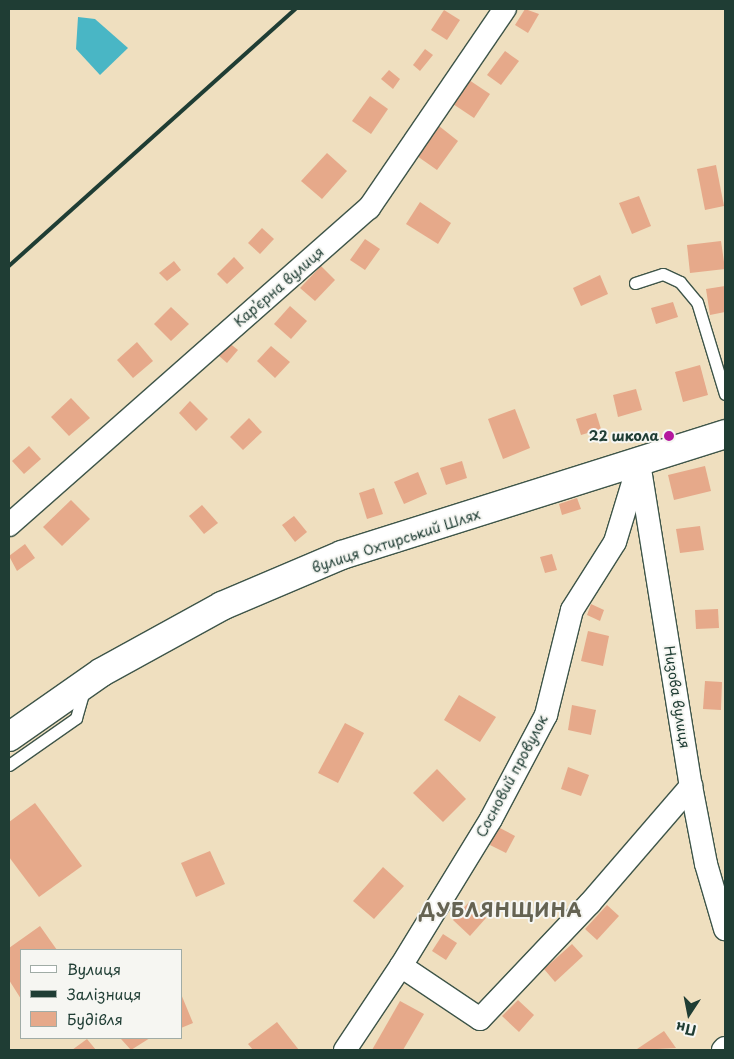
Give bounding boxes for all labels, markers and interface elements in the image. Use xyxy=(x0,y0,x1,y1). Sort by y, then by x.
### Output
street label: Карʼєрна вулиця xyxy=(230,243,328,331)
place label: 22 школа xyxy=(588,428,659,444)
marker: 22 школа xyxy=(663,430,675,442)
street label: вулиця Охтирський Шлях xyxy=(310,506,482,576)
street label: Низова вулиця xyxy=(661,644,693,750)
street label: Сосновий провулок xyxy=(473,712,551,840)
district label: ДУБЛЯНЩИНА xyxy=(418,899,584,921)
legend xyxy=(20,949,182,1039)
text: Вулиця xyxy=(67,957,121,980)
text: Залізниця xyxy=(67,982,141,1005)
north arrow xyxy=(664,989,714,1039)
text: Будівля xyxy=(67,1007,123,1030)
text: Пн xyxy=(674,1017,698,1041)

